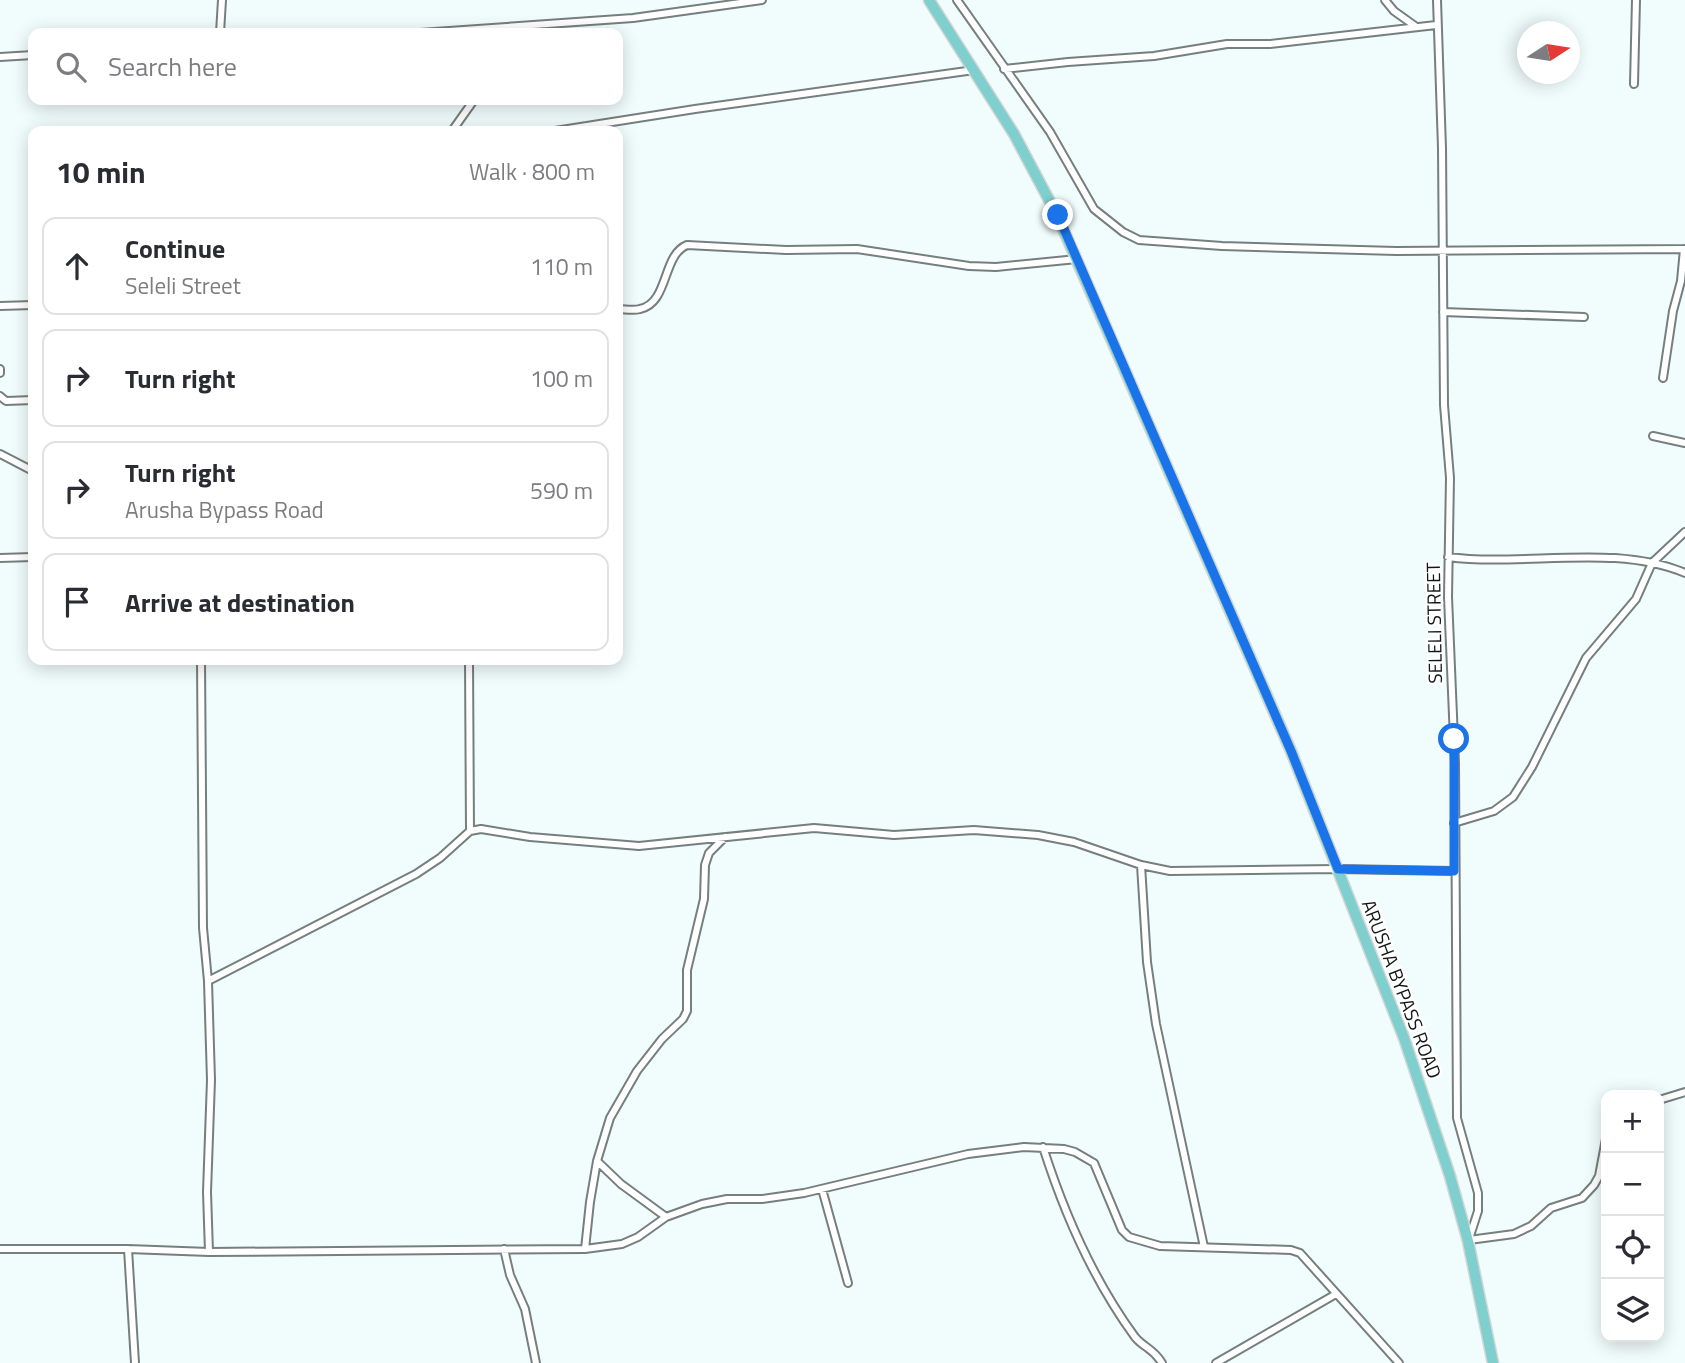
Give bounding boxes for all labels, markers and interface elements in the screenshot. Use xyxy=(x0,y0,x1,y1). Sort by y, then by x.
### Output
north arrow xyxy=(1517,21,1580,84)
search box xyxy=(28,28,623,105)
text: Search here xyxy=(108,47,237,86)
icon: search xyxy=(52,48,90,86)
text: 10 min xyxy=(56,149,146,195)
text: Walk · 800 m xyxy=(469,154,595,189)
route end xyxy=(1042,199,1073,230)
text: Continue xyxy=(125,229,225,268)
icon: ahead xyxy=(58,247,96,285)
text: 110 m xyxy=(530,249,593,284)
text: Seleli Street xyxy=(125,268,241,303)
icon: right xyxy=(58,359,96,397)
text: Turn right xyxy=(125,359,236,398)
text: 100 m xyxy=(530,361,593,396)
text: Turn right xyxy=(125,453,236,492)
icon: right xyxy=(58,471,96,509)
text: 590 m xyxy=(530,473,593,508)
text: Arusha Bypass Road xyxy=(125,492,324,527)
street label: SELELI STREET xyxy=(1418,562,1449,684)
icon: arrive xyxy=(58,583,96,621)
text: Arrive at destination xyxy=(125,583,355,622)
route start xyxy=(1438,723,1469,754)
street label: ARUSHA BYPASS ROAD xyxy=(1355,895,1450,1083)
map controls xyxy=(1601,1090,1664,1342)
button: + xyxy=(1601,1090,1664,1153)
button: − xyxy=(1601,1153,1664,1216)
button: locate xyxy=(1601,1216,1664,1279)
button: layers xyxy=(1601,1279,1664,1342)

